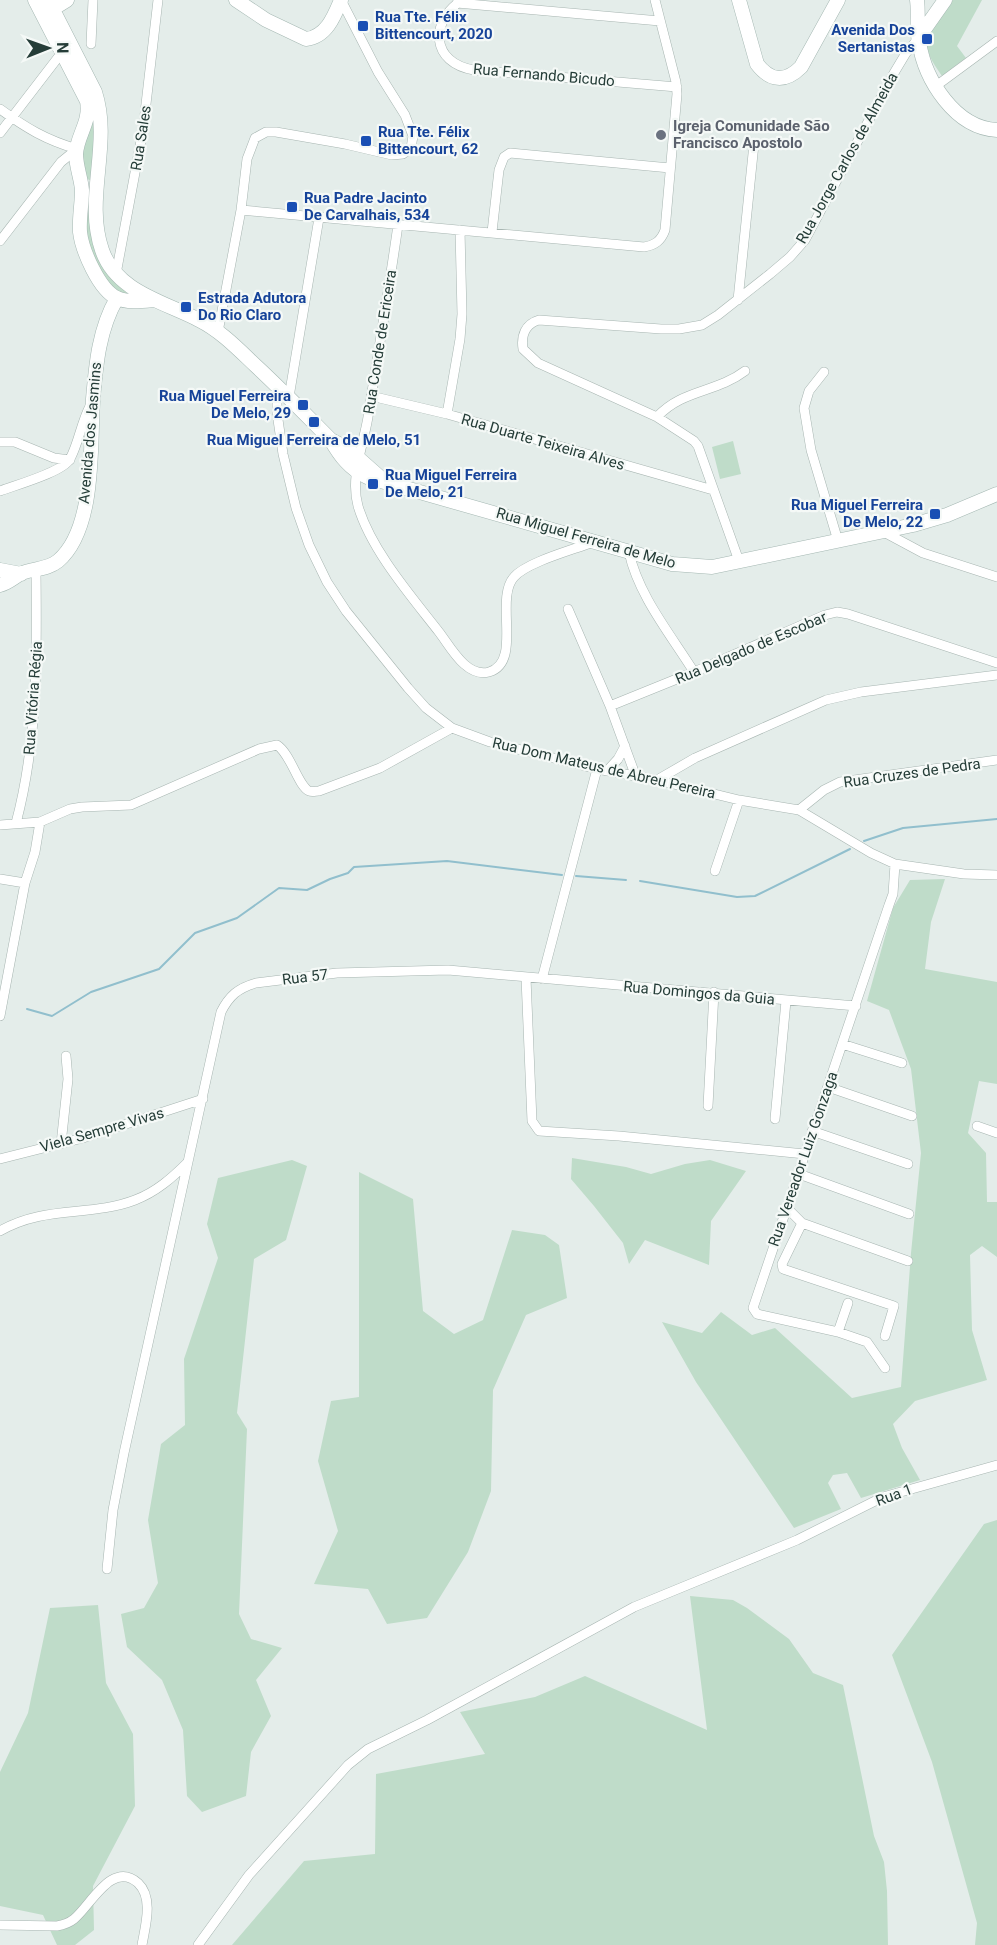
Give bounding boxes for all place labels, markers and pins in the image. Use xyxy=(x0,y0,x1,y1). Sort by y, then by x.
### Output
place label: Rua Tte. Félix Bittencourt, 2020 xyxy=(375,8,493,43)
marker: Rua Tte. Félix Bittencourt, 2020 xyxy=(356,19,370,33)
place label: Avenida Dos Sertanistas xyxy=(831,21,915,56)
marker: Avenida Dos Sertanistas xyxy=(920,32,934,46)
place label: Igreja Comunidade São Francisco Apostolo xyxy=(673,117,830,152)
place label: Rua Tte. Félix Bittencourt, 62 xyxy=(378,123,479,158)
marker: Igreja Comunidade São Francisco Apostolo xyxy=(654,128,668,142)
marker: Rua Tte. Félix Bittencourt, 62 xyxy=(359,134,373,148)
place label: Rua Padre Jacinto De Carvalhais, 534 xyxy=(304,189,430,224)
marker: Rua Padre Jacinto De Carvalhais, 534 xyxy=(285,200,299,214)
place label: Estrada Adutora Do Rio Claro xyxy=(198,289,306,324)
marker: Estrada Adutora Do Rio Claro xyxy=(179,300,193,314)
place label: Rua Miguel Ferreira De Melo, 29 xyxy=(159,387,291,422)
marker: Rua Miguel Ferreira De Melo, 29 xyxy=(296,398,310,412)
marker: Rua Miguel Ferreira de Melo, 51 xyxy=(307,415,321,429)
place label: Rua Miguel Ferreira de Melo, 51 xyxy=(207,431,421,449)
place label: Rua Miguel Ferreira De Melo, 21 xyxy=(385,466,517,501)
marker: Rua Miguel Ferreira De Melo, 21 xyxy=(366,477,380,491)
place label: Rua Miguel Ferreira De Melo, 22 xyxy=(791,496,923,531)
marker: Rua Miguel Ferreira De Melo, 22 xyxy=(928,507,942,521)

